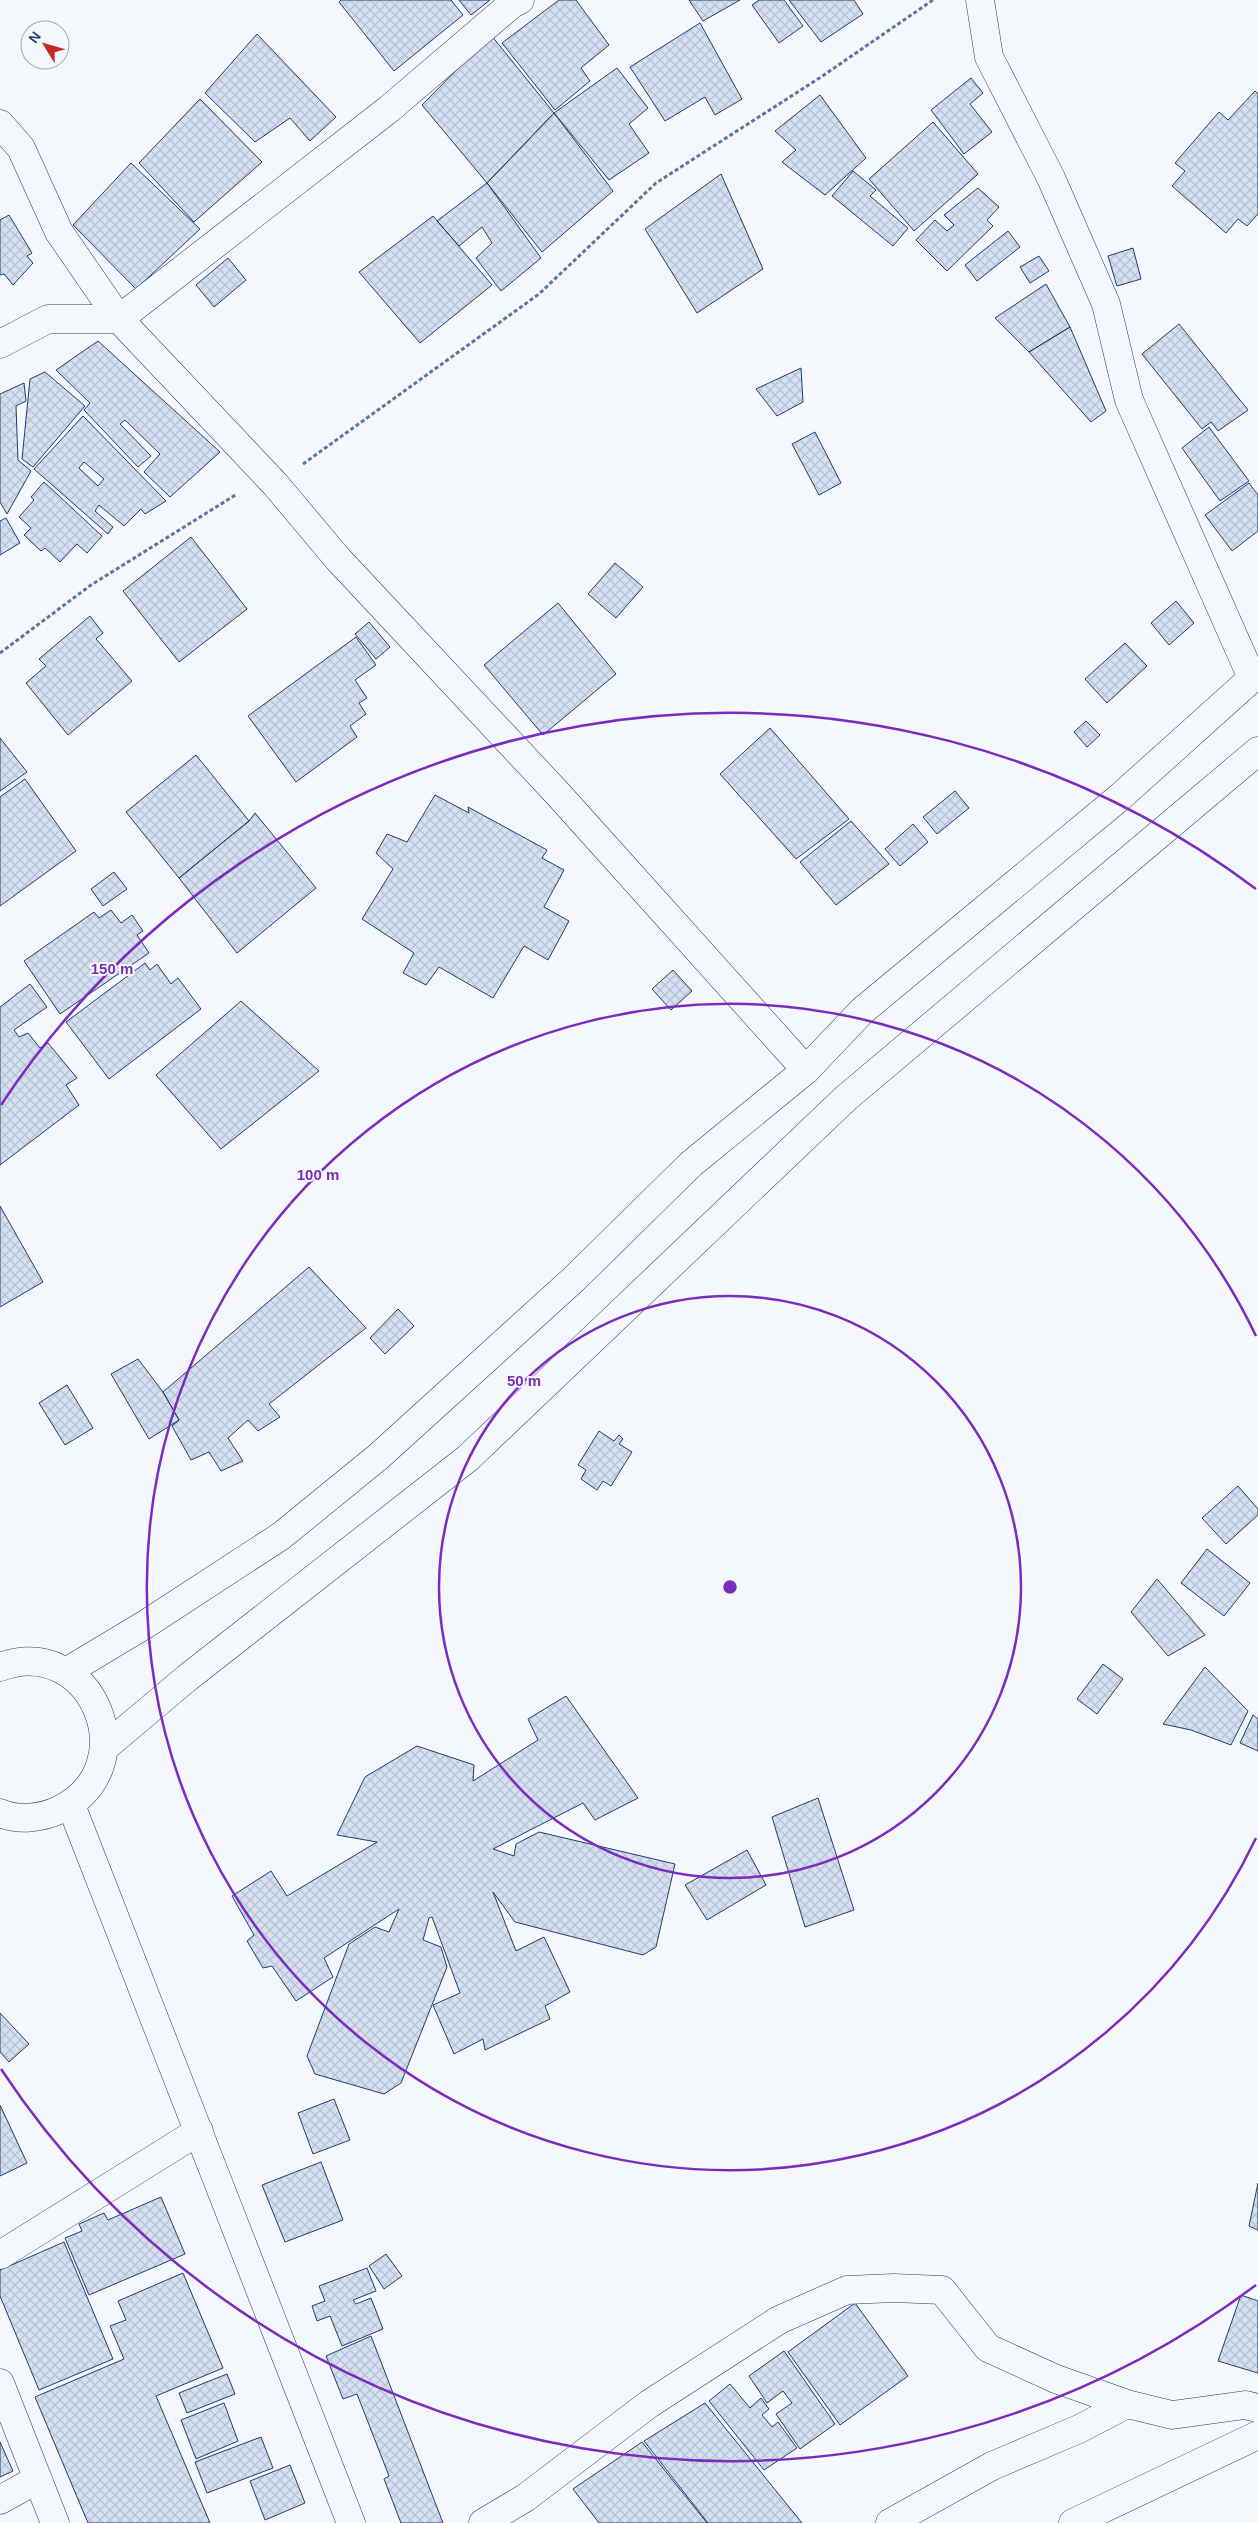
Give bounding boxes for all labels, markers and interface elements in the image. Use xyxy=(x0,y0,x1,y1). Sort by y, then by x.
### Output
north arrow xyxy=(20,20,70,70)
text: N xyxy=(25,28,44,46)
text: 150 m xyxy=(91,960,133,977)
text: 100 m xyxy=(297,1166,339,1183)
text: 50 m xyxy=(507,1372,541,1389)
centre of rings xyxy=(721,1578,739,1596)

